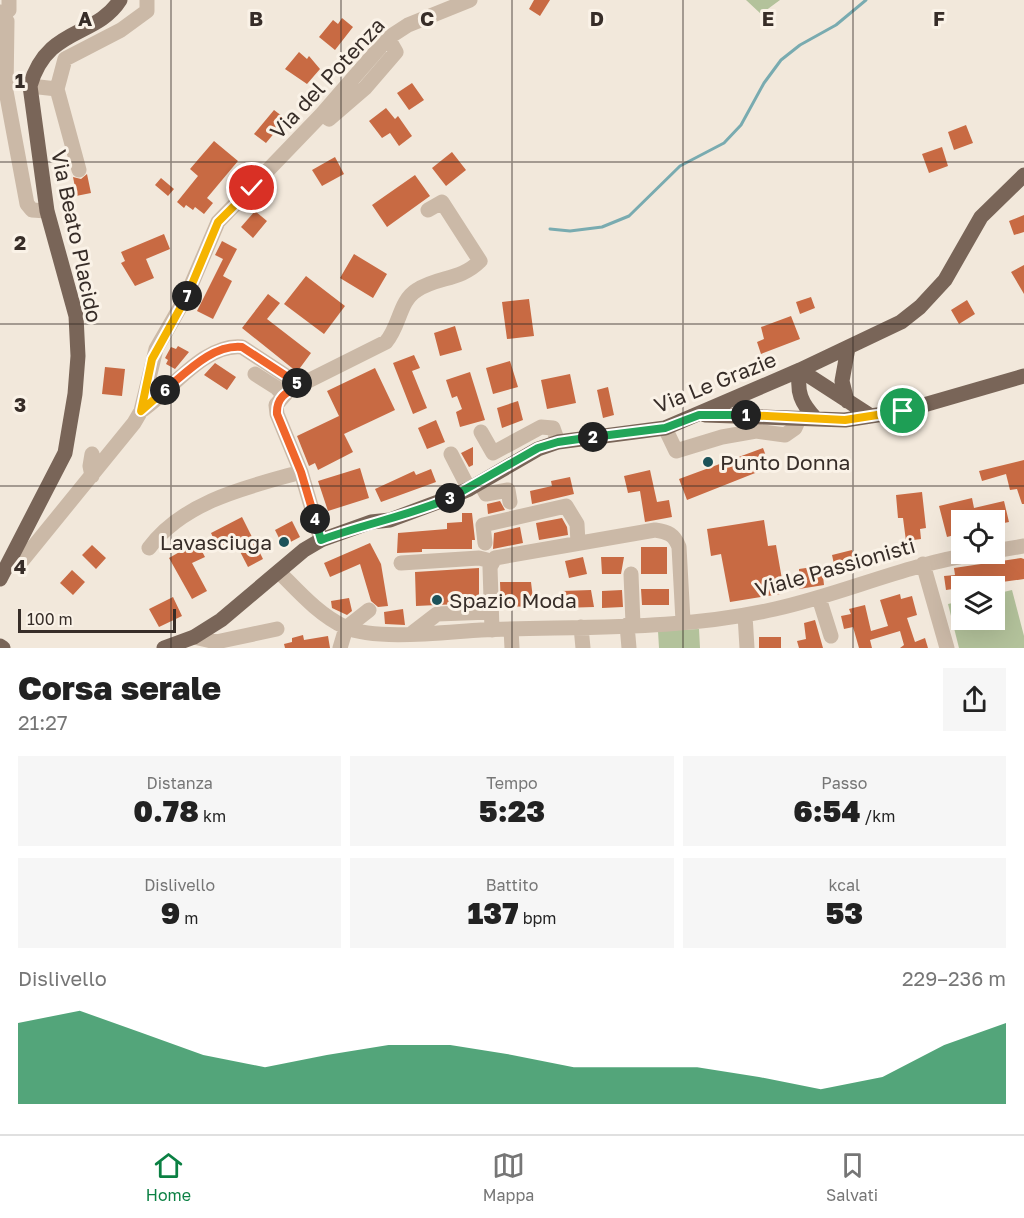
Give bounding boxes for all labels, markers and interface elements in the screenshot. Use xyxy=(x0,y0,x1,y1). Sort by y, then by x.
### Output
text: A xyxy=(78,6,92,30)
text: B xyxy=(249,6,263,30)
text: C xyxy=(420,6,434,30)
text: D xyxy=(590,6,604,30)
text: E xyxy=(762,6,774,30)
text: F xyxy=(933,6,945,30)
street label: Via del Potenza xyxy=(264,12,390,144)
text: 1 xyxy=(15,68,25,92)
street label: Via Beato Placido xyxy=(46,147,108,325)
pin xyxy=(226,162,277,213)
icon: check xyxy=(235,171,268,204)
text: 2 xyxy=(14,230,26,254)
pin: 7 xyxy=(172,281,202,311)
text: 7 xyxy=(183,286,191,306)
street label: Via Le Grazie xyxy=(650,346,780,418)
pin: 5 xyxy=(282,368,312,398)
text: 5 xyxy=(292,373,302,393)
pin: 6 xyxy=(150,375,180,405)
text: 6 xyxy=(160,380,170,400)
pin xyxy=(877,385,928,436)
text: 3 xyxy=(14,392,26,416)
icon: arrive xyxy=(886,394,919,427)
pin: 1 xyxy=(731,400,761,430)
text: 1 xyxy=(742,405,750,425)
pin: 2 xyxy=(578,422,608,452)
text: 2 xyxy=(588,427,598,447)
place label: Punto Donna xyxy=(720,449,850,475)
marker: Punto Donna xyxy=(701,455,715,469)
pin: 3 xyxy=(435,483,465,513)
text: 3 xyxy=(445,488,455,508)
pin: 4 xyxy=(300,504,330,534)
text: 4 xyxy=(310,509,320,529)
map controls xyxy=(951,510,1005,630)
button: locate xyxy=(951,510,1005,564)
place label: Lavasciuga xyxy=(160,529,272,555)
street label: Viale Passionisti xyxy=(752,532,918,602)
marker: Lavasciuga xyxy=(277,535,291,549)
text: 4 xyxy=(14,554,26,578)
button: layers xyxy=(951,576,1005,630)
place label: Spazio Moda xyxy=(449,587,577,613)
marker: Spazio Moda xyxy=(430,593,444,607)
scale bar xyxy=(18,606,176,634)
text: 100 m xyxy=(27,609,73,629)
text: Corsa serale xyxy=(18,668,221,707)
button: share xyxy=(943,668,1006,731)
text: 21:27 xyxy=(18,710,68,734)
text: Distanza xyxy=(146,773,213,793)
text: Tempo xyxy=(486,773,538,793)
text: Passo xyxy=(821,773,867,793)
text: 0.78 xyxy=(133,793,199,829)
text: 5:23 xyxy=(479,793,545,829)
text: 6:54 xyxy=(793,793,861,829)
text: km xyxy=(199,806,226,826)
text: /km xyxy=(861,806,895,826)
text: Dislivello xyxy=(144,875,215,895)
text: Battito xyxy=(486,875,538,895)
text: kcal xyxy=(829,875,860,895)
text: 9 xyxy=(161,895,180,931)
text: 137 xyxy=(467,895,519,931)
text: 53 xyxy=(825,895,863,931)
text: m xyxy=(180,908,199,928)
text: bpm xyxy=(519,908,556,928)
text: Dislivello xyxy=(18,966,107,990)
text: 229–236 m xyxy=(902,966,1006,990)
tab: Home xyxy=(146,1149,191,1205)
tab: Mappa xyxy=(483,1149,534,1205)
tab: Salvati xyxy=(826,1149,878,1205)

